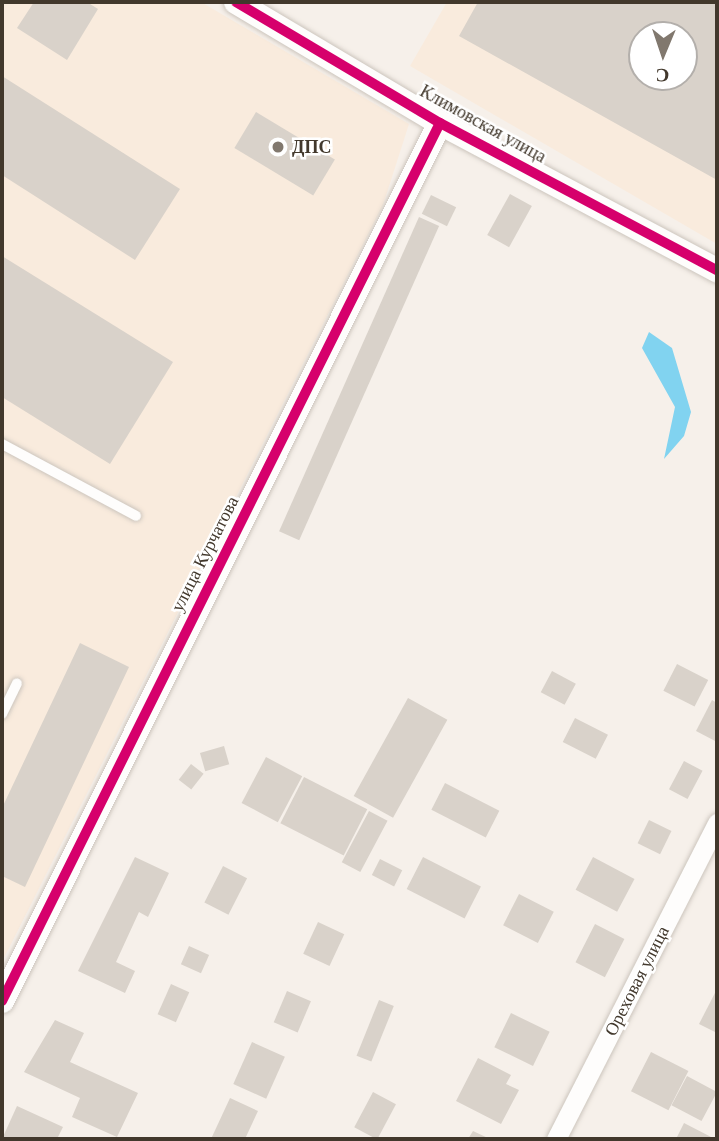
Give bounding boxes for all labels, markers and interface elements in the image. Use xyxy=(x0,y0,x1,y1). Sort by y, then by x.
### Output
north arrow xyxy=(628,21,698,91)
text: С xyxy=(655,65,670,86)
street label: Климовская улица xyxy=(416,80,550,168)
place label: ДПС xyxy=(292,136,331,158)
marker: ДПС xyxy=(270,139,286,155)
street label: улица Курчатова xyxy=(167,493,243,615)
street label: Ореховая улица xyxy=(600,922,674,1040)

